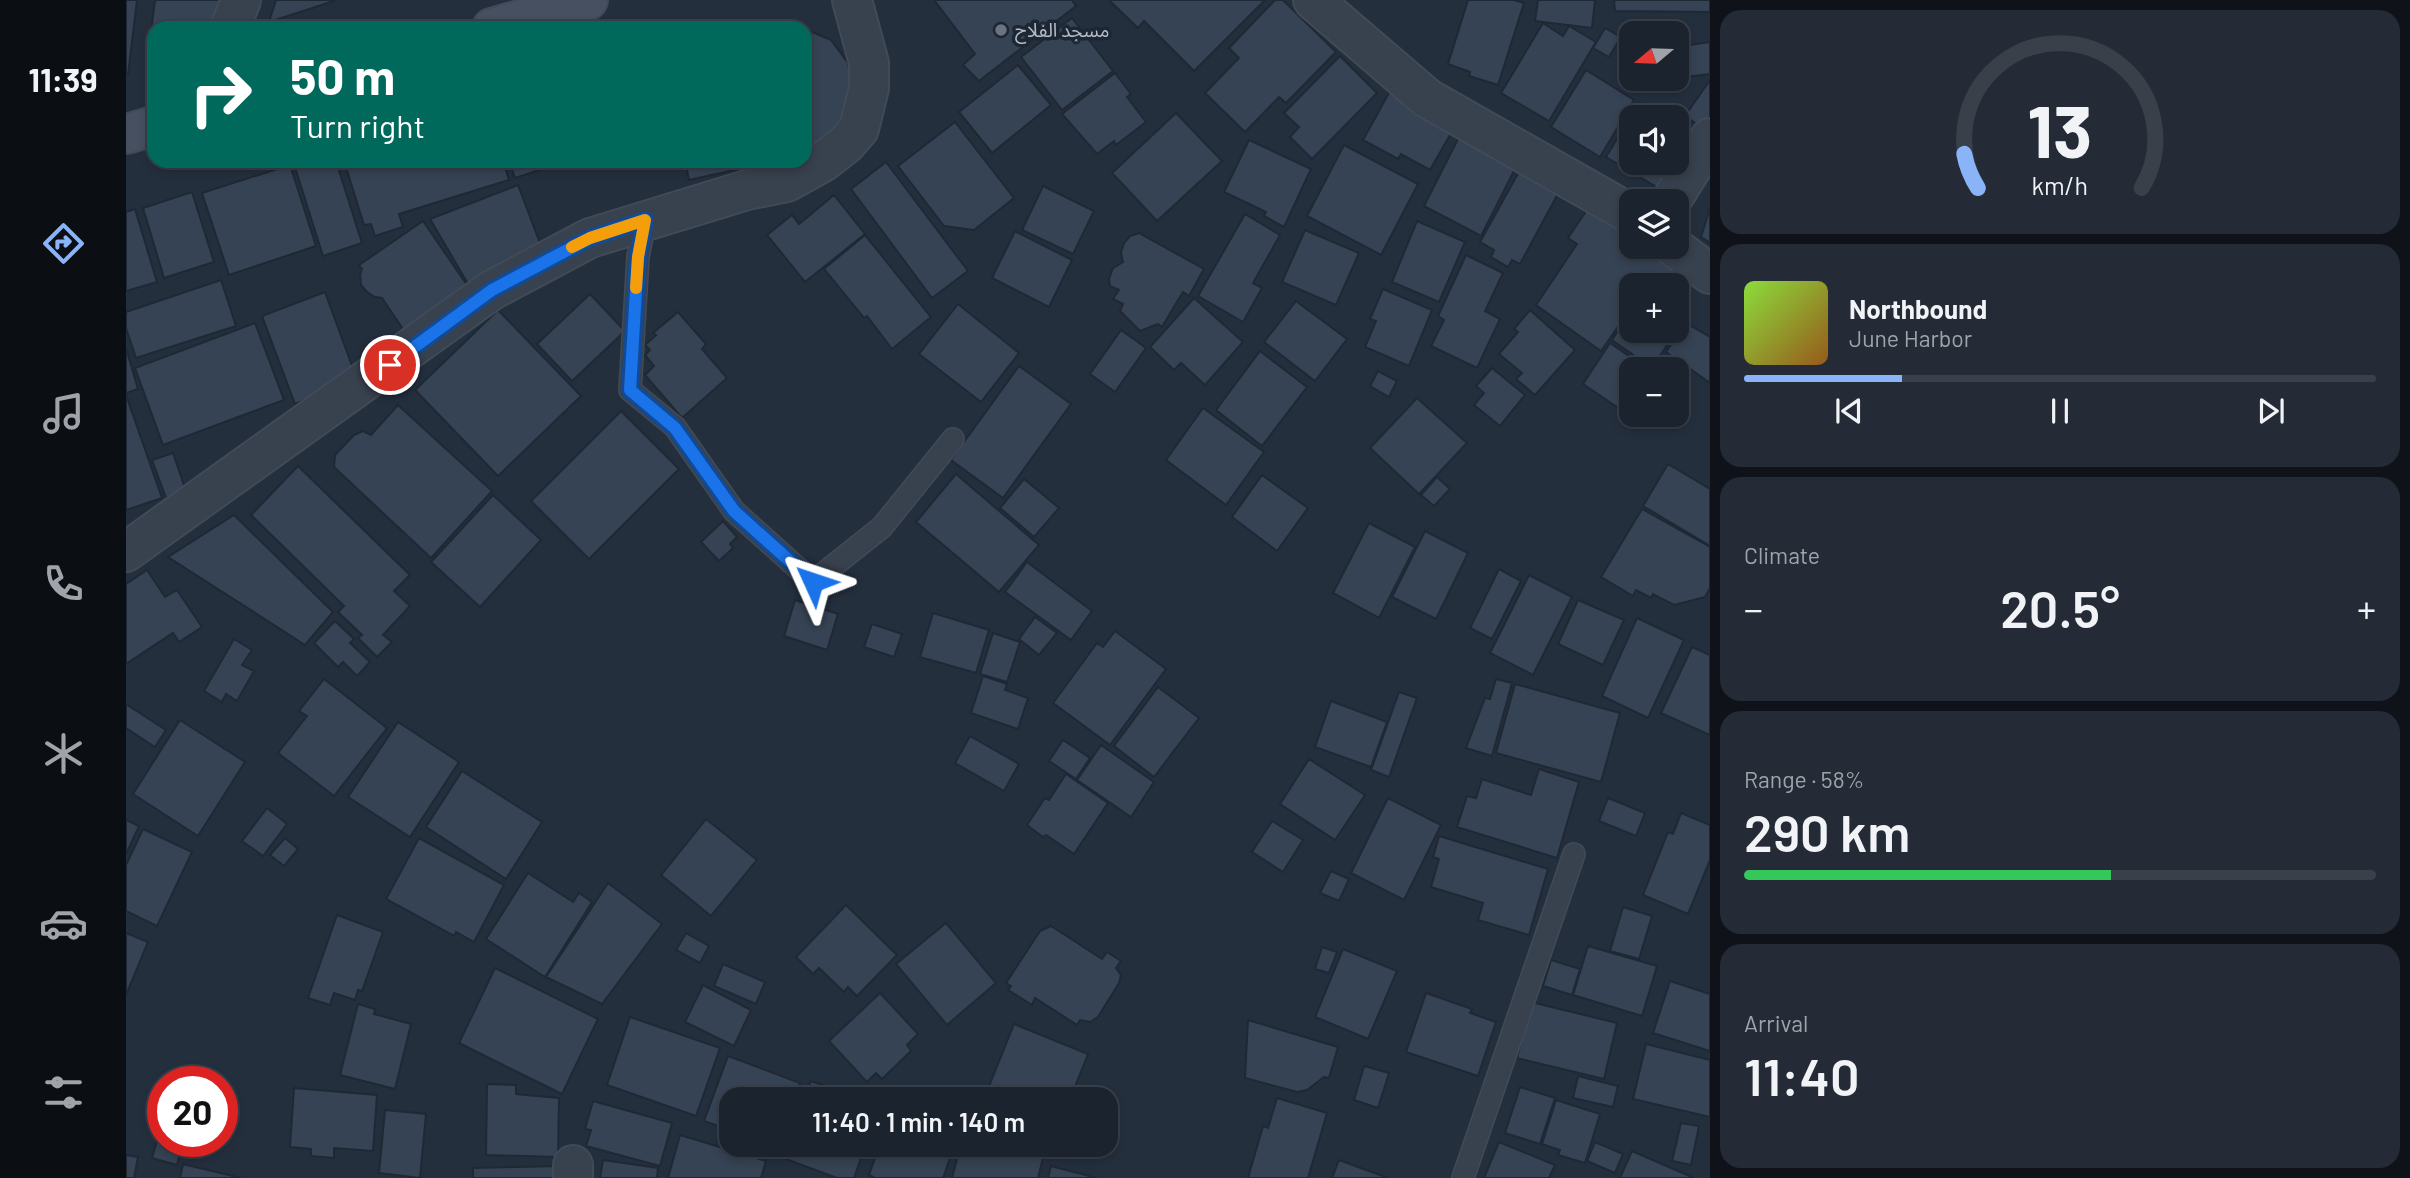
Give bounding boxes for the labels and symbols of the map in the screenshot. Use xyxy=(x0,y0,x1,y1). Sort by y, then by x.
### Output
place label: مسجد الفلاح xyxy=(1015,18,1110,44)
north arrow xyxy=(1619,21,1689,91)
marker: مسجد الفلاح xyxy=(993,22,1009,38)
pin xyxy=(360,335,420,395)
position arrow xyxy=(776,545,850,619)
speed limit sign: 20 xyxy=(147,1066,238,1157)

